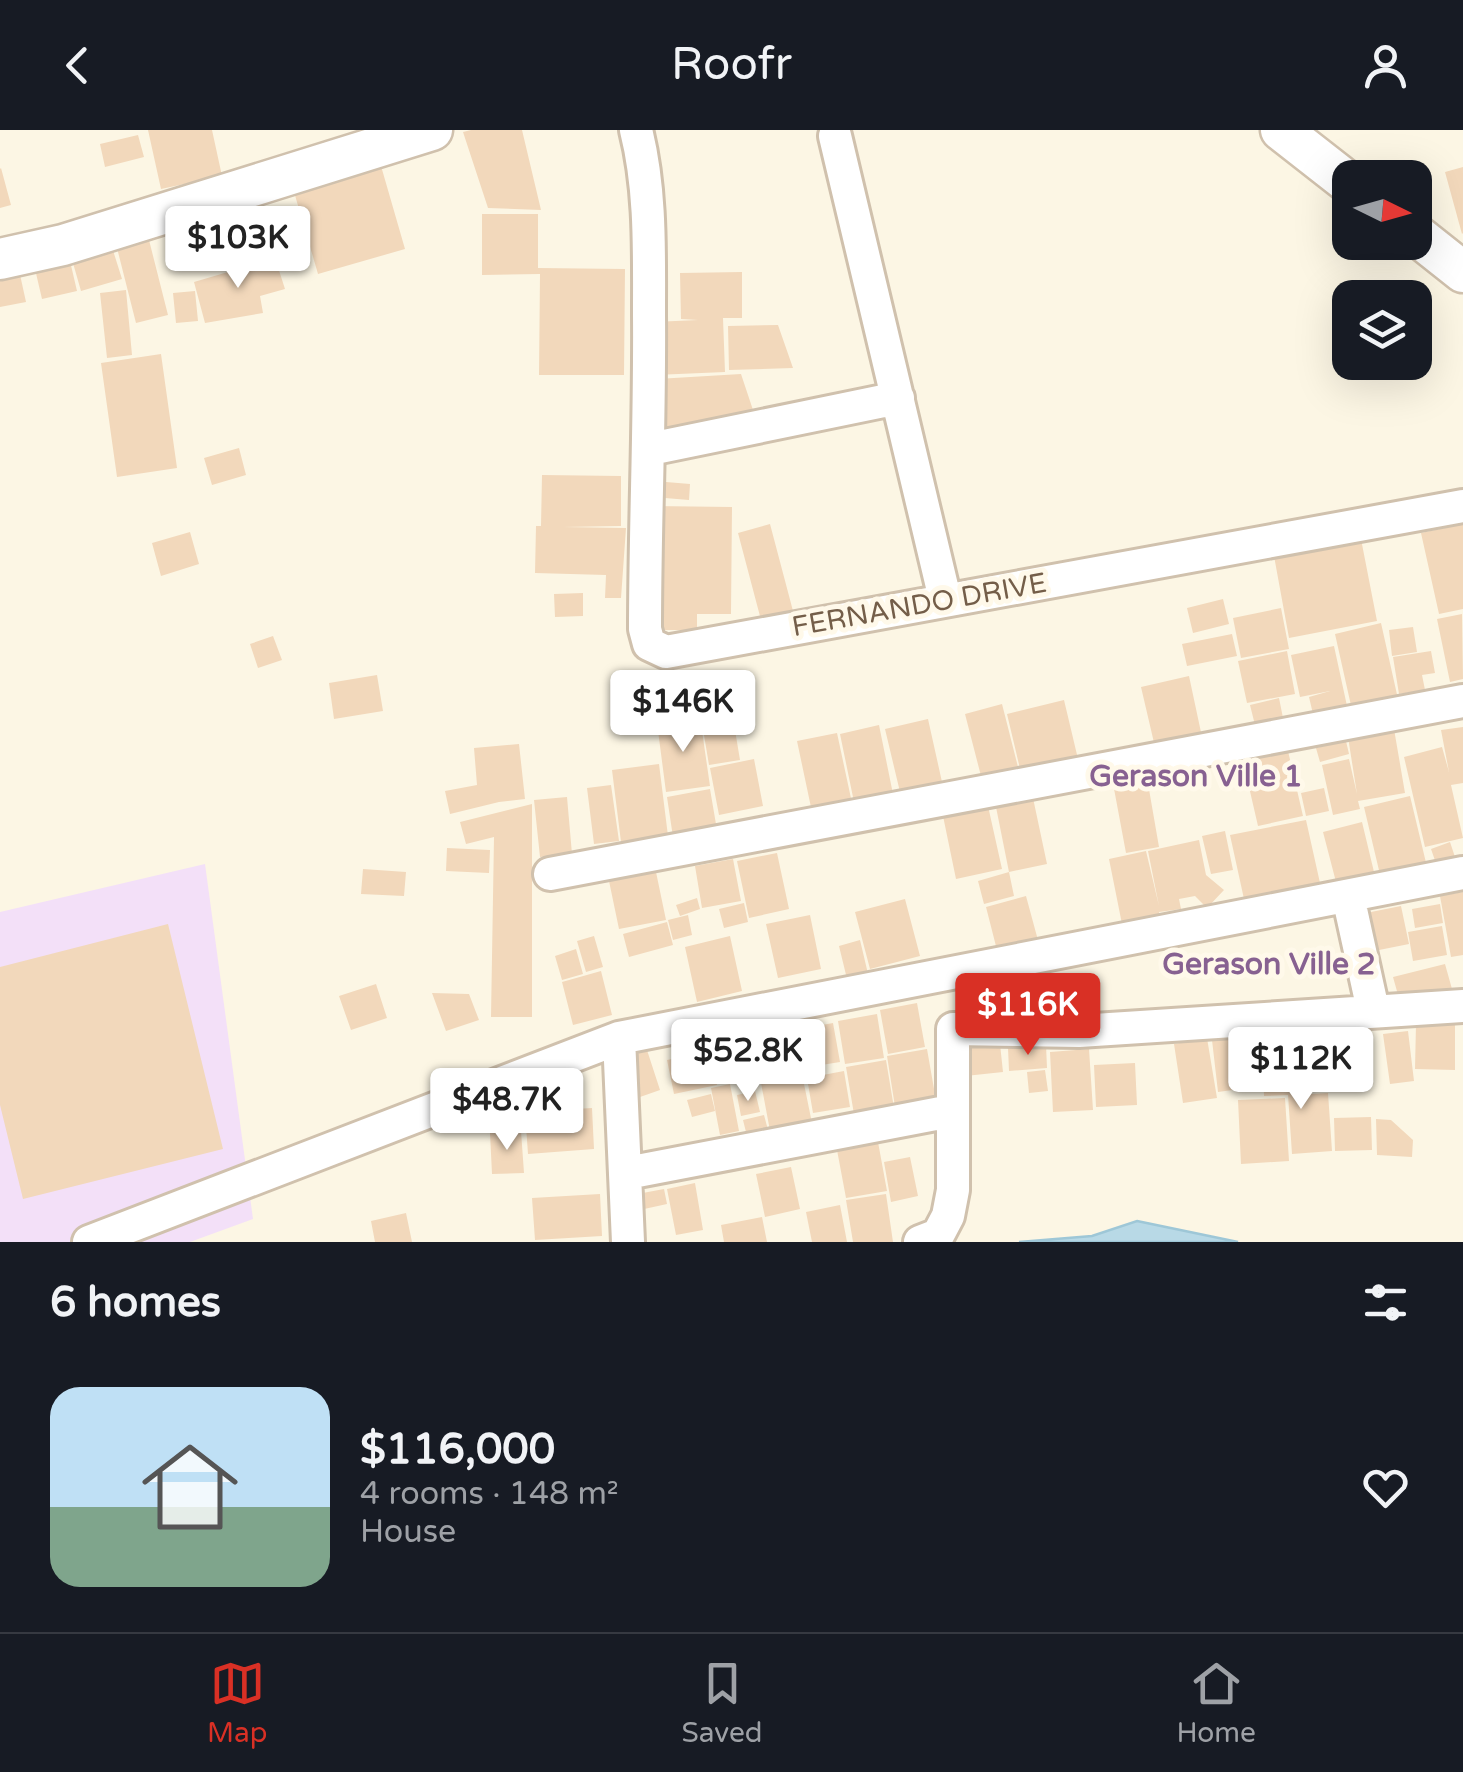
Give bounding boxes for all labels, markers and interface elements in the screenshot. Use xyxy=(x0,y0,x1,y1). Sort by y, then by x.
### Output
icon: back xyxy=(50,38,105,93)
text: Roofr xyxy=(671,38,792,92)
icon: person xyxy=(1358,38,1413,93)
north arrow xyxy=(1332,160,1432,260)
map controls xyxy=(1332,160,1432,380)
pin: $103K xyxy=(168,206,308,291)
text: $103K xyxy=(187,219,289,257)
button: layers xyxy=(1332,280,1432,380)
street label: FERNANDO DRIVE xyxy=(789,566,1049,644)
pin: $146K xyxy=(613,670,753,755)
text: $146K xyxy=(632,683,734,721)
district label: Gerason Ville 1 xyxy=(1089,758,1303,795)
district label: Gerason Ville 2 xyxy=(1162,946,1376,983)
pin: $116K xyxy=(958,973,1098,1058)
text: $116K xyxy=(977,986,1079,1024)
pin: $52.8K xyxy=(667,1019,829,1104)
pin: $112K xyxy=(1231,1027,1371,1112)
text: $52.8K xyxy=(693,1032,803,1070)
text: $112K xyxy=(1250,1040,1352,1078)
pin: $48.7K xyxy=(426,1068,588,1153)
text: $48.7K xyxy=(452,1081,562,1119)
icon: filters xyxy=(1358,1275,1413,1330)
text: 6 homes xyxy=(50,1277,221,1328)
text: $116,000 xyxy=(360,1424,555,1475)
icon: home xyxy=(130,1427,250,1547)
icon: heart xyxy=(1358,1460,1413,1515)
text: 4 rooms · 148 m² xyxy=(360,1475,619,1513)
text: House xyxy=(360,1513,456,1551)
tab: Map xyxy=(207,1656,268,1750)
tab: Saved xyxy=(682,1656,763,1750)
tab: Home xyxy=(1177,1656,1256,1750)

